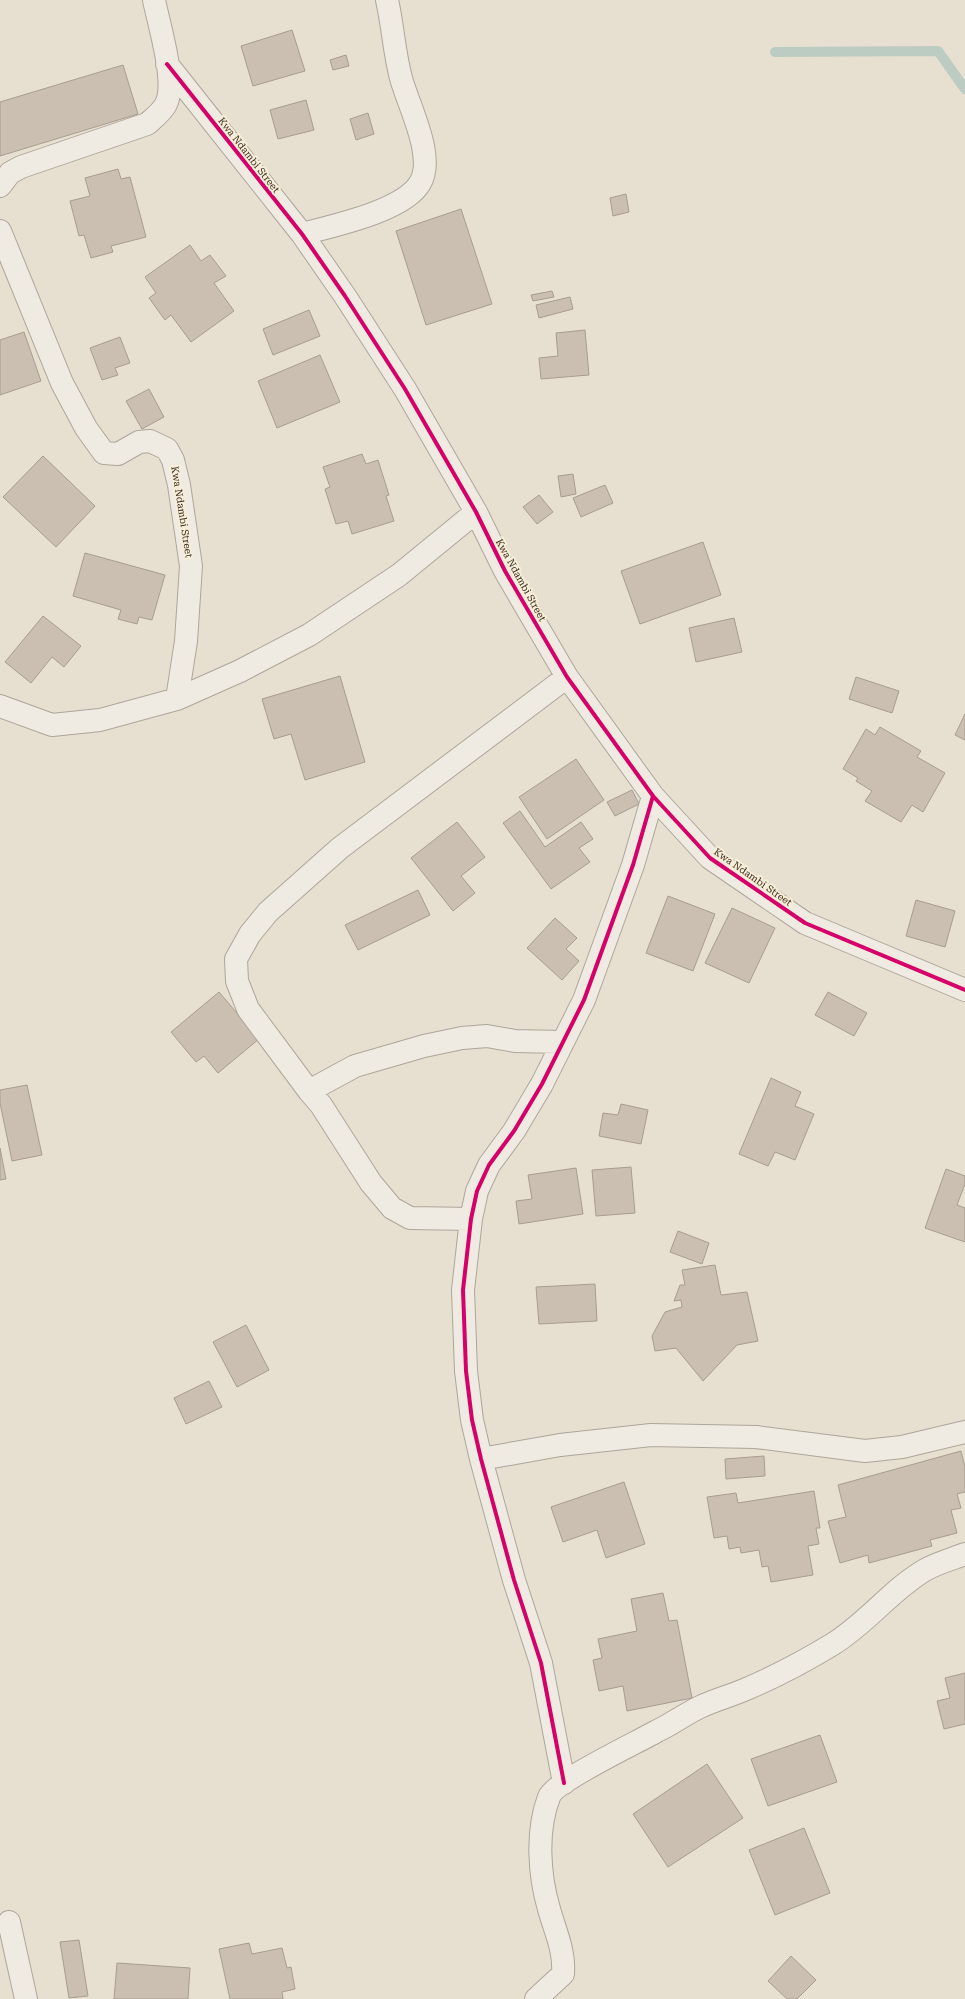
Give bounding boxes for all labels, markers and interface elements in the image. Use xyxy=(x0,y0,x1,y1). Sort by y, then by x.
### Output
street label: Kwa Ndambi Street xyxy=(216,115,282,195)
street label: Kwa Ndambi Street xyxy=(169,465,195,559)
street label: Kwa Ndambi Street xyxy=(494,537,548,623)
street label: Kwa Ndambi Street xyxy=(712,846,794,908)

